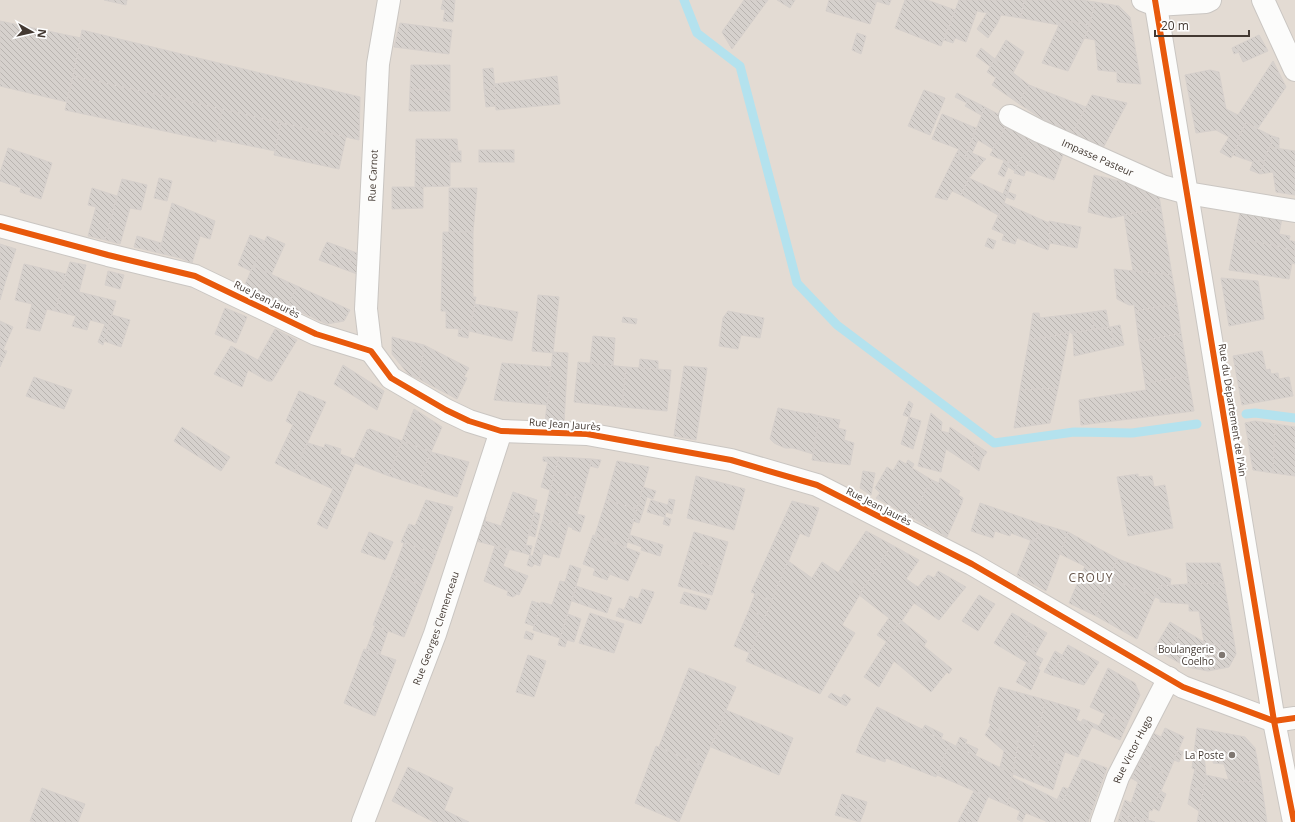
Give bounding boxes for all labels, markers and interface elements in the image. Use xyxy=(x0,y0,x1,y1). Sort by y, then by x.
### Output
north arrow xyxy=(12,12,52,52)
scale bar xyxy=(1155,12,1249,38)
text: 20 m xyxy=(1161,17,1189,34)
text: N xyxy=(34,28,50,39)
street label: Impasse Pasteur xyxy=(1060,135,1136,179)
street label: Rue Carnot xyxy=(364,149,381,202)
street label: Rue Jean Jaurès xyxy=(232,277,303,321)
street label: Rue du Département de l'Ain xyxy=(1216,343,1250,477)
street label: Rue Jean Jaurès xyxy=(529,415,602,434)
street label: Rue Jean Jaurès xyxy=(844,483,914,529)
district label: CROUY xyxy=(1069,569,1113,586)
street label: Rue Georges Clemenceau xyxy=(409,570,462,687)
place label: Boulangerie Coelho xyxy=(1158,642,1214,668)
marker: Boulangerie Coelho xyxy=(1217,650,1227,660)
street label: Rue Victor Hugo xyxy=(1109,713,1156,785)
place label: La Poste xyxy=(1185,748,1224,762)
marker: La Poste xyxy=(1227,750,1237,760)

